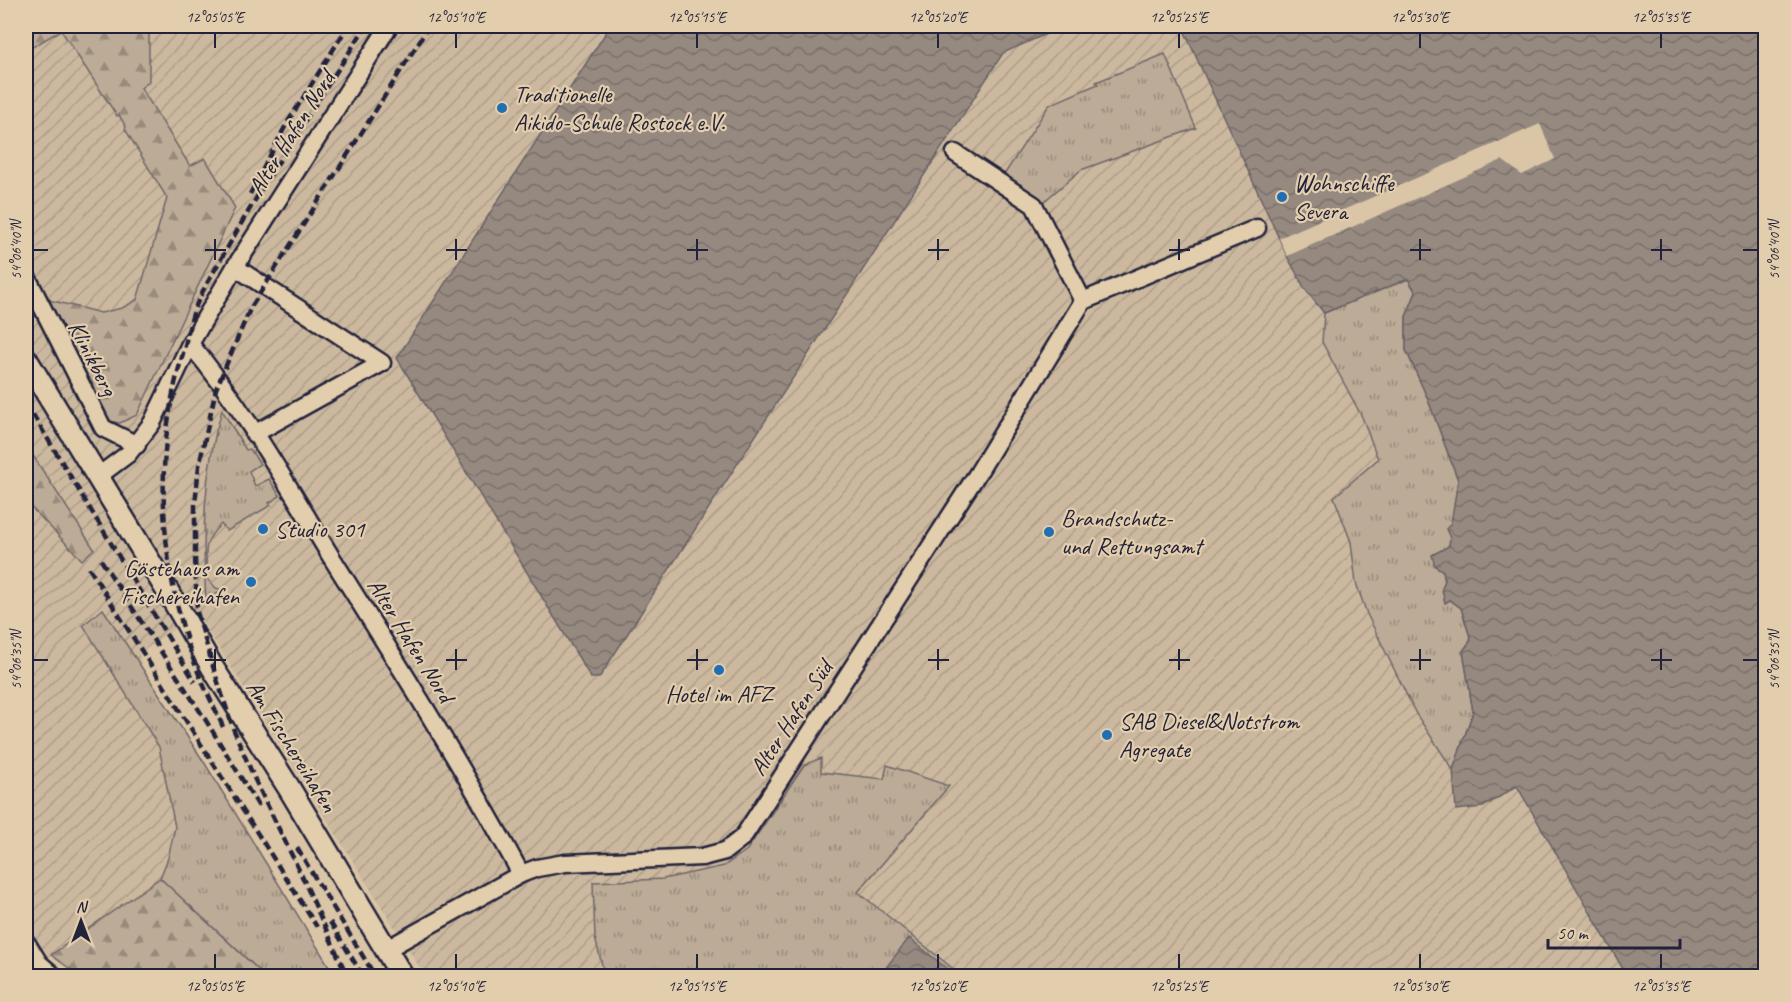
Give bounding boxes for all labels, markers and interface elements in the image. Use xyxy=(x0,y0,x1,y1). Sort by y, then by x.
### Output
text: 12°05'05"E xyxy=(186,8,246,27)
text: 12°05'10"E xyxy=(427,8,487,27)
text: 12°05'15"E xyxy=(668,8,728,27)
text: 12°05'20"E xyxy=(909,8,969,27)
text: 12°05'25"E xyxy=(1150,8,1210,27)
text: 12°05'30"E xyxy=(1391,8,1451,27)
text: 12°05'35"E xyxy=(1632,8,1692,27)
street label: Alter Hafen Nord xyxy=(241,62,343,201)
place label: Traditionelle Aikido-Schule Rostock e.V. xyxy=(514,79,725,137)
marker: Traditionelle Aikido-Schule Rostock e.V. xyxy=(495,101,509,115)
place label: Wohnschiffe Severa xyxy=(1294,168,1396,226)
marker: Wohnschiffe Severa xyxy=(1275,190,1289,204)
text: 54°06'40"N xyxy=(7,217,26,280)
text: 54°06'40"N xyxy=(1765,217,1784,280)
street label: Klinikberg xyxy=(61,315,125,402)
place label: Brandschutz- und Rettungsamt xyxy=(1061,503,1205,561)
place label: Studio 301 xyxy=(275,514,366,544)
marker: Studio 301 xyxy=(256,522,270,536)
marker: Brandschutz- und Rettungsamt xyxy=(1042,525,1056,539)
place label: Gästehaus am Fischereihafen xyxy=(121,553,240,611)
street label: Alter Hafen Nord xyxy=(361,572,463,711)
marker: Gästehaus am Fischereihafen xyxy=(244,575,258,589)
text: 54°06'35"N xyxy=(7,627,26,690)
text: 54°06'35"N xyxy=(1765,627,1784,690)
street label: Alter Hafen Süd xyxy=(743,652,841,781)
marker: Hotel im AFZ xyxy=(712,663,726,677)
street label: Am Fischereihafen xyxy=(240,674,345,818)
place label: Hotel im AFZ xyxy=(665,679,776,709)
place label: SAB Diesel&Notstrom Agregate xyxy=(1119,706,1301,764)
marker: SAB Diesel&Notstrom Agregate xyxy=(1100,728,1114,742)
north arrow xyxy=(51,891,111,951)
text: N xyxy=(76,897,89,917)
scale bar xyxy=(1548,912,1680,950)
text: 50 m xyxy=(1557,922,1590,944)
text: 12°05'05"E xyxy=(186,977,246,996)
text: 12°05'10"E xyxy=(427,977,487,996)
text: 12°05'15"E xyxy=(668,977,728,996)
text: 12°05'20"E xyxy=(909,977,969,996)
text: 12°05'25"E xyxy=(1150,977,1210,996)
text: 12°05'30"E xyxy=(1391,977,1451,996)
text: 12°05'35"E xyxy=(1632,977,1692,996)

